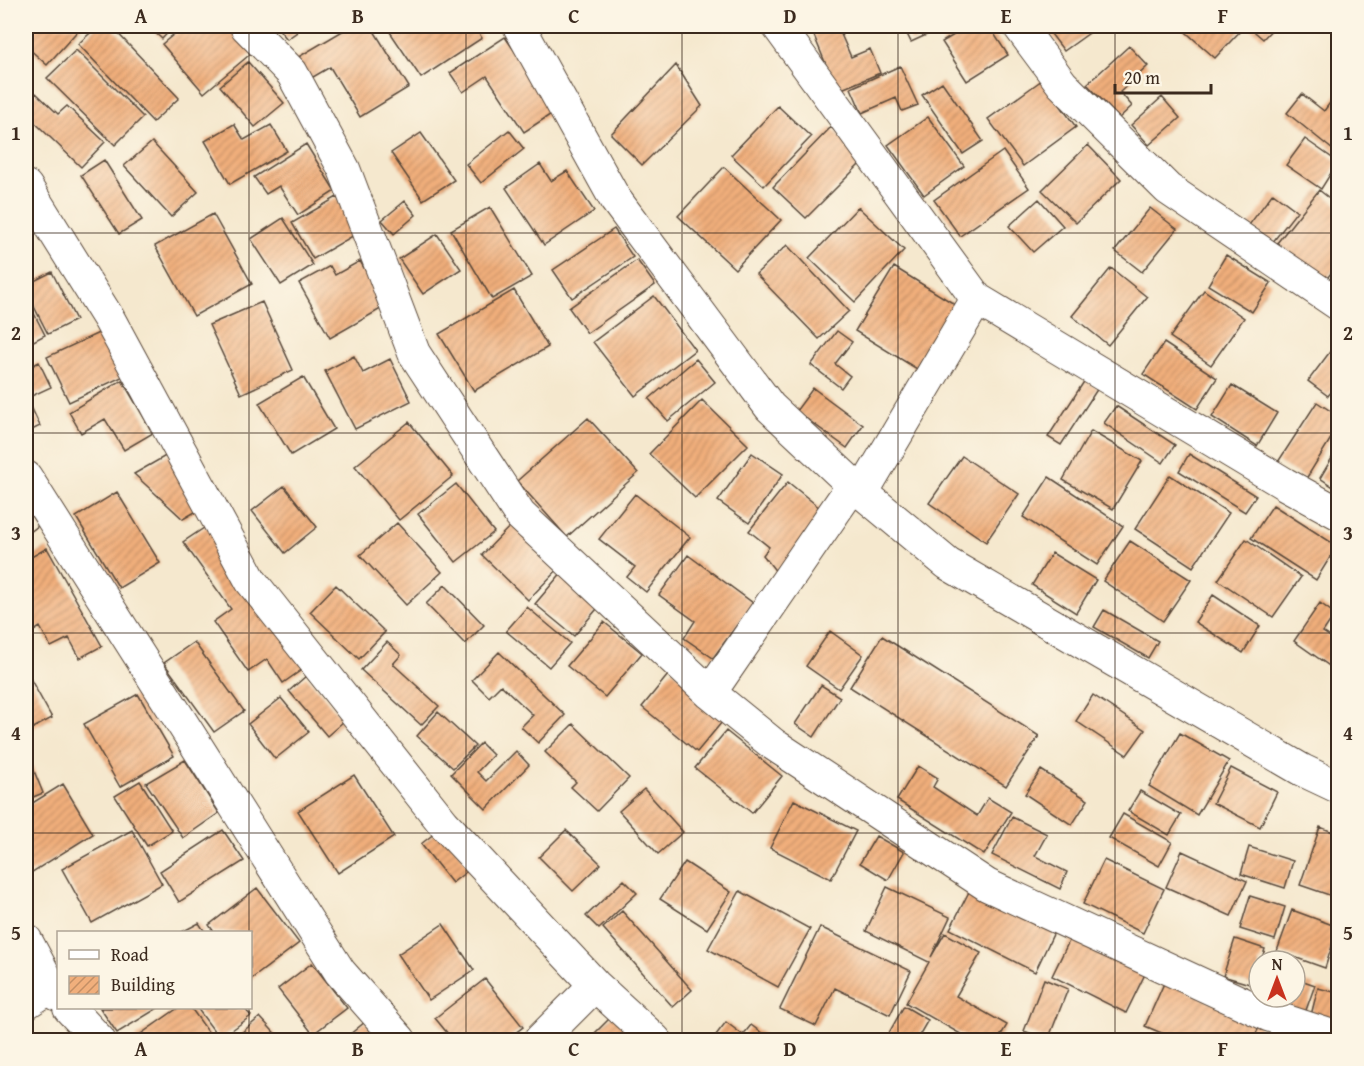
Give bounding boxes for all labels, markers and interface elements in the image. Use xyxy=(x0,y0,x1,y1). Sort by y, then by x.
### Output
text: A xyxy=(135,1,148,30)
text: B xyxy=(352,1,364,30)
text: C xyxy=(568,1,580,30)
text: D xyxy=(783,1,797,30)
text: E xyxy=(1001,1,1012,30)
text: F xyxy=(1218,1,1228,30)
scale bar xyxy=(1115,57,1211,95)
text: 20 m xyxy=(1124,64,1160,91)
text: 1 xyxy=(11,118,21,147)
text: 1 xyxy=(1343,118,1353,147)
text: 2 xyxy=(11,318,21,347)
text: 2 xyxy=(1343,318,1353,347)
text: 3 xyxy=(11,518,21,547)
text: 3 xyxy=(1343,518,1353,547)
text: 4 xyxy=(11,718,21,747)
text: 4 xyxy=(1343,718,1353,747)
text: 5 xyxy=(11,918,21,947)
text: 5 xyxy=(1343,918,1353,947)
legend xyxy=(57,931,252,1009)
text: Road xyxy=(111,941,149,968)
north arrow xyxy=(1247,949,1307,1009)
text: N xyxy=(1272,952,1283,976)
text: Building xyxy=(111,971,175,998)
text: A xyxy=(135,1034,148,1063)
text: B xyxy=(352,1034,364,1063)
text: C xyxy=(568,1034,580,1063)
text: D xyxy=(783,1034,797,1063)
text: E xyxy=(1001,1034,1012,1063)
text: F xyxy=(1218,1034,1228,1063)

